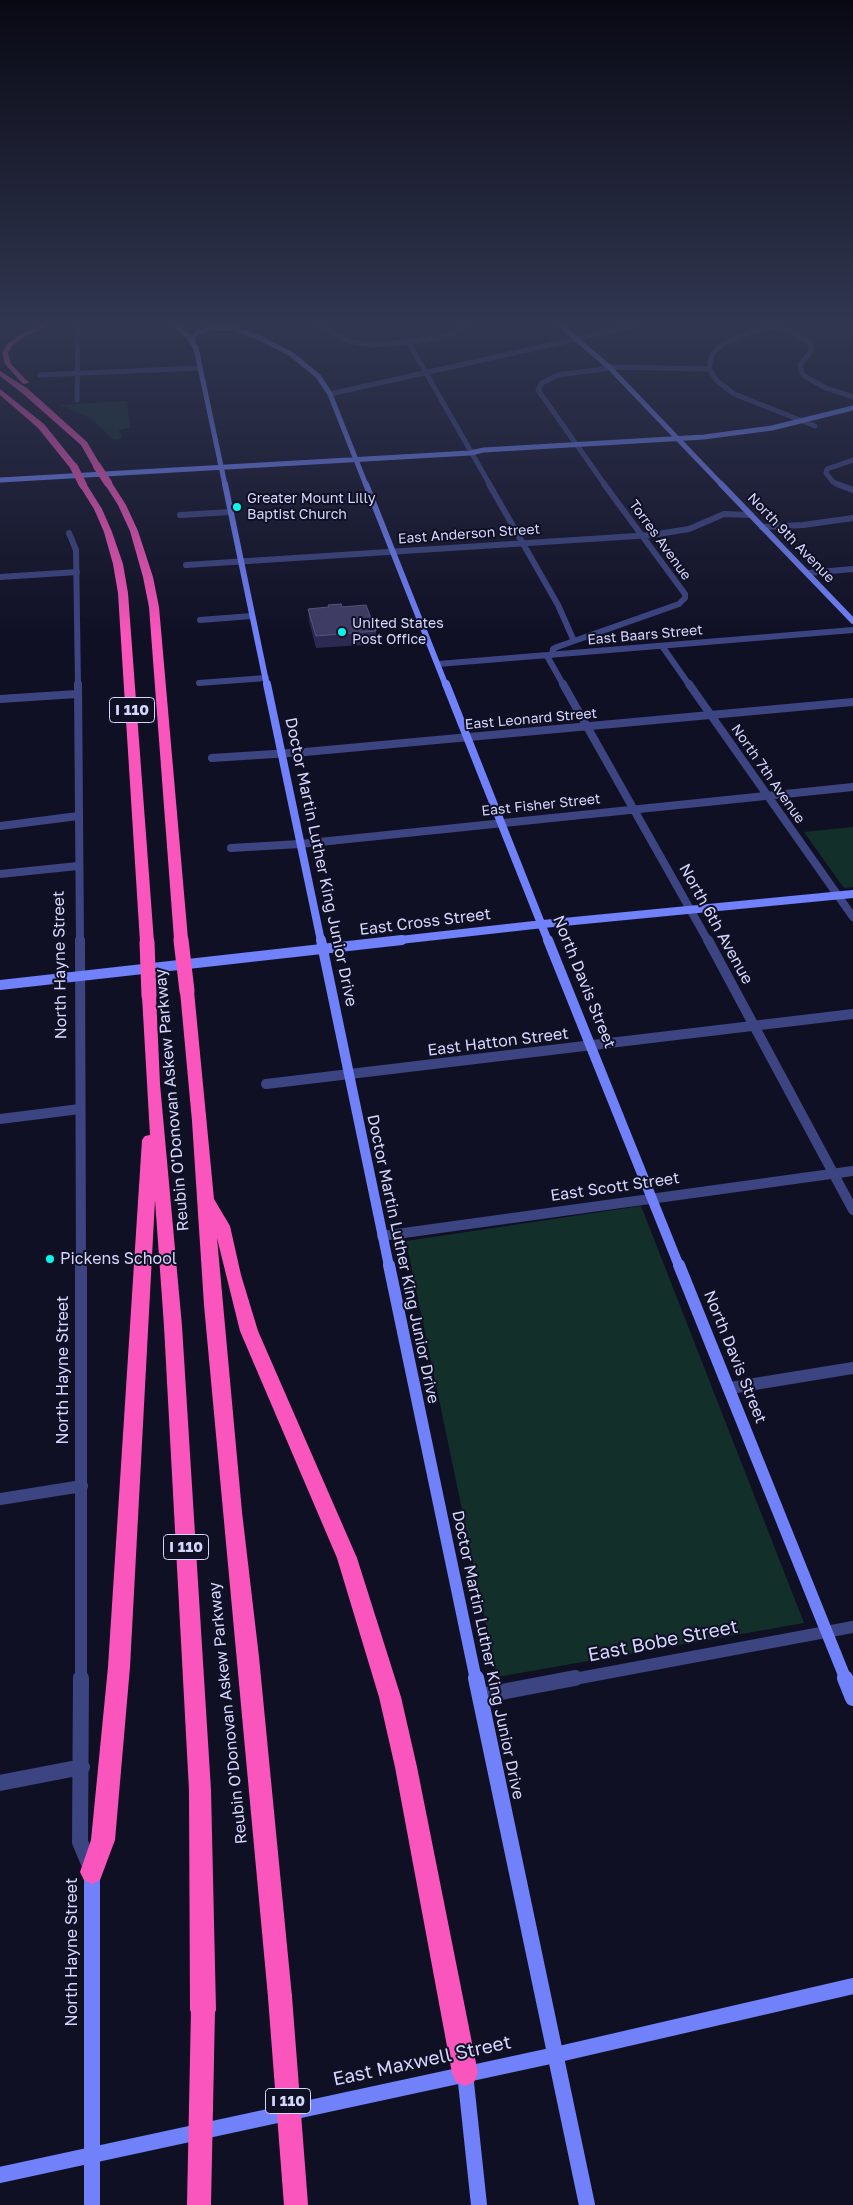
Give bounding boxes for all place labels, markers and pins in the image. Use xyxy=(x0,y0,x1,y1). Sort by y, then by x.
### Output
place label: Greater Mount Lilly Baptist Church xyxy=(247,491,375,524)
marker: Greater Mount Lilly Baptist Church xyxy=(231,501,243,513)
place label: United States Post Office xyxy=(352,616,444,648)
marker: United States Post Office xyxy=(336,626,348,638)
place label: Pickens School xyxy=(60,1249,177,1269)
marker: Pickens School xyxy=(44,1253,56,1265)

